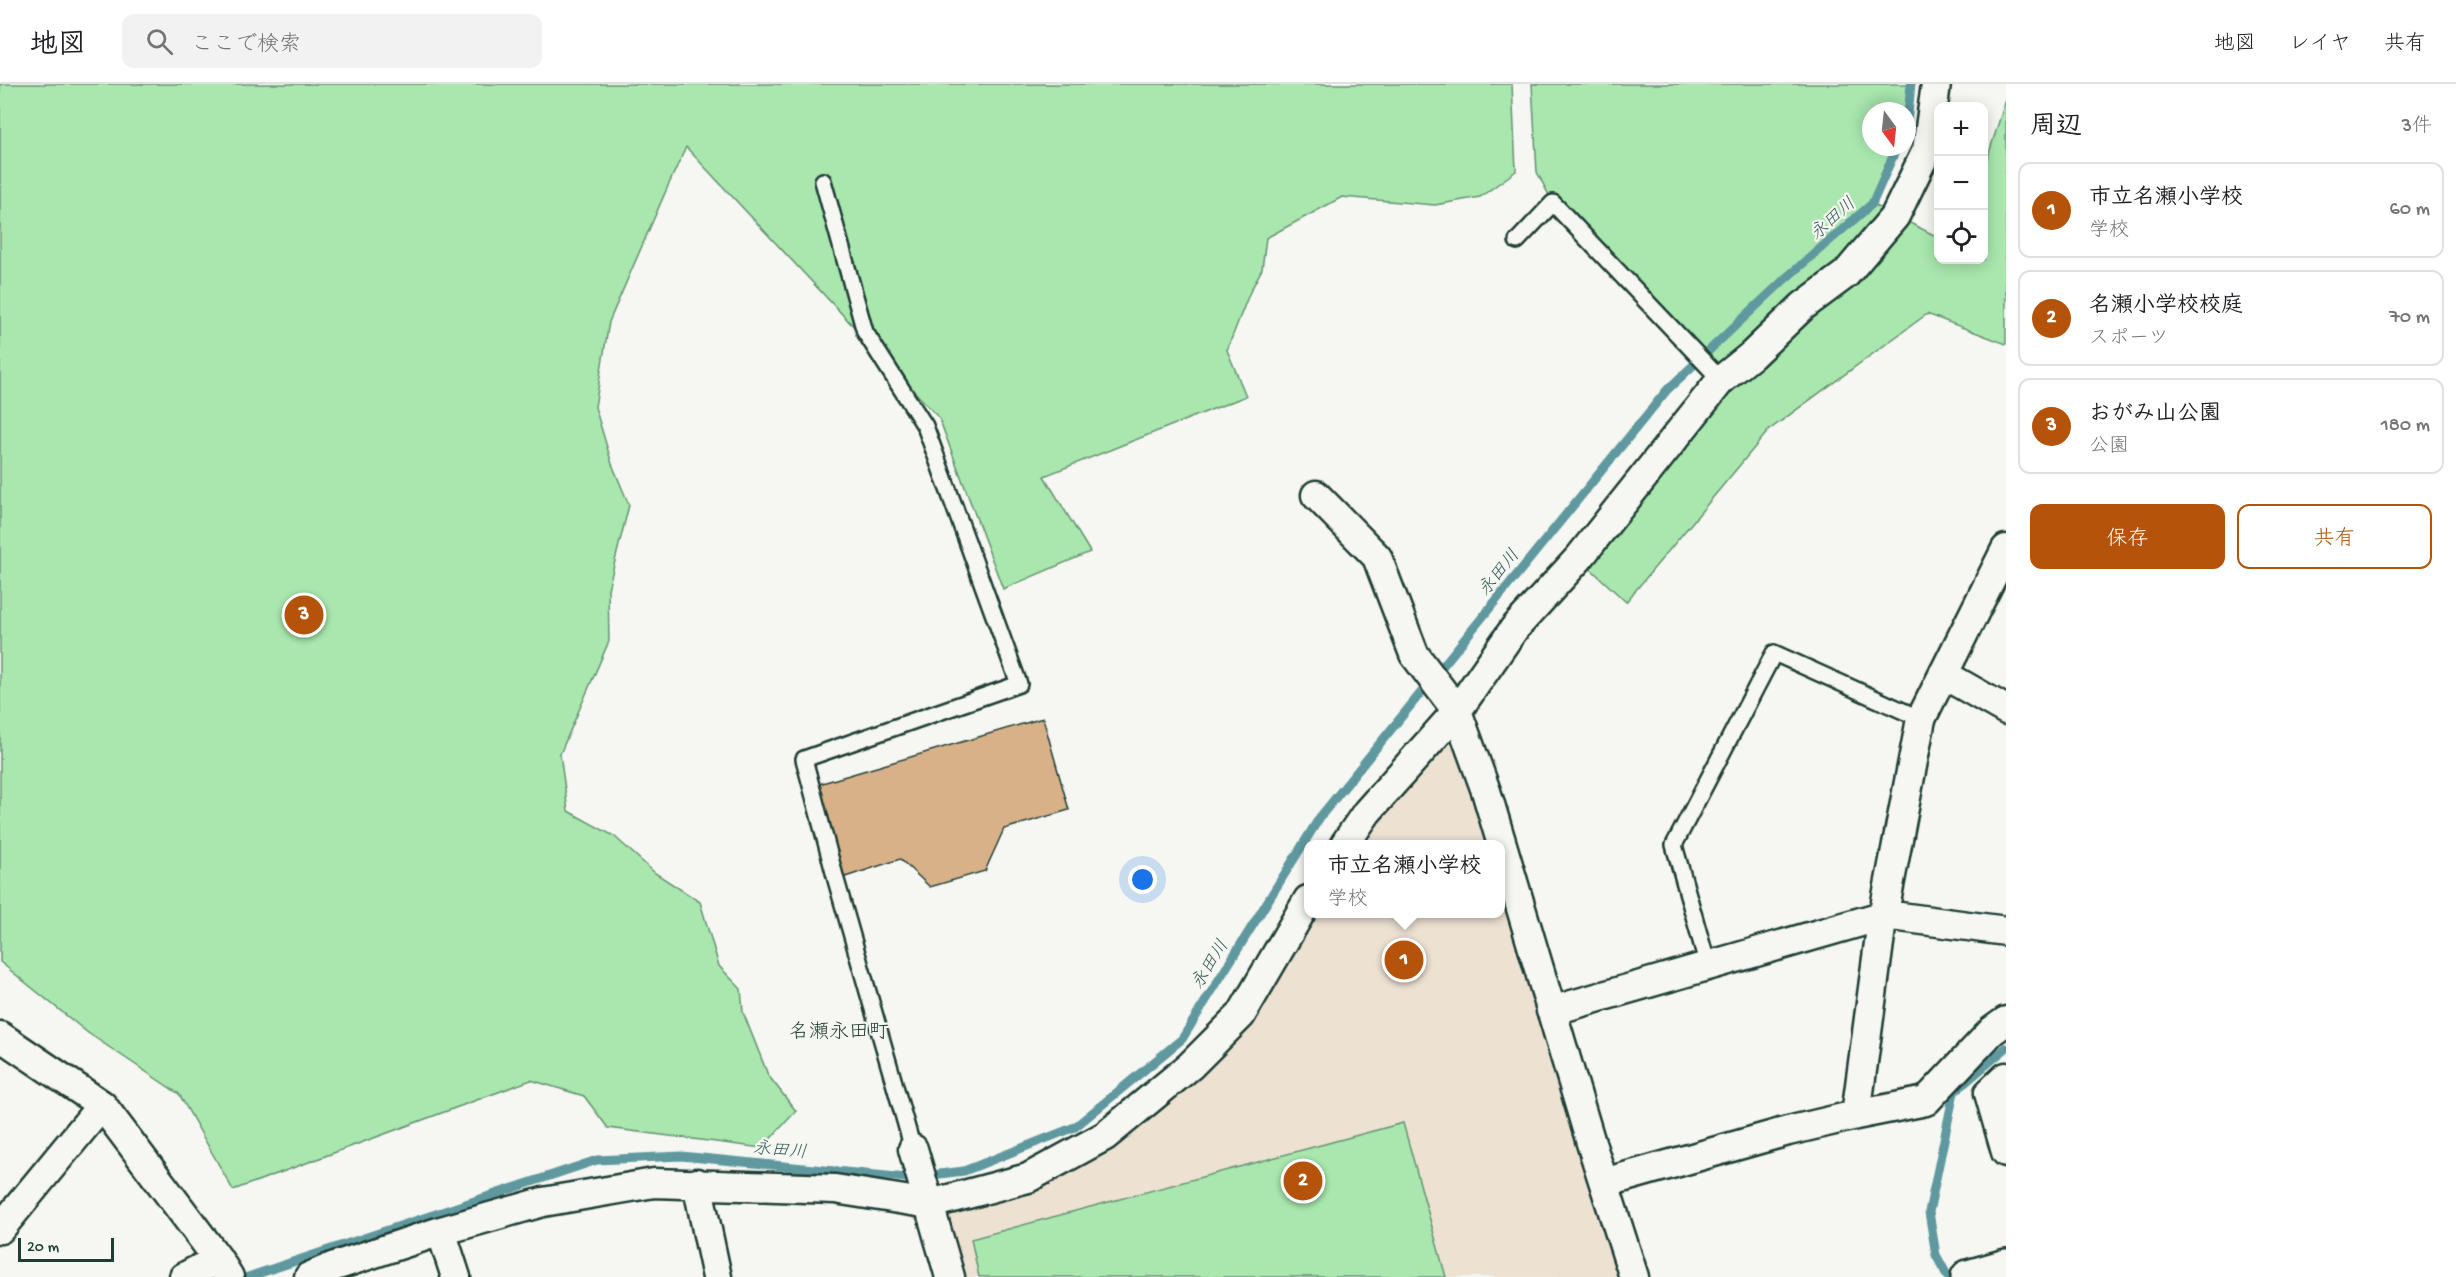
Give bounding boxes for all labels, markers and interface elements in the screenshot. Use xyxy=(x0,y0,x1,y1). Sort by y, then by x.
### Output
search box xyxy=(122,14,542,68)
icon: search xyxy=(143,25,176,58)
text: 地図 xyxy=(30,30,86,63)
text: ここで検索 xyxy=(191,33,301,59)
text: 地図 xyxy=(2214,33,2256,58)
text: レイヤ xyxy=(2289,33,2351,58)
text: 共有 xyxy=(2384,33,2426,58)
north arrow xyxy=(1862,102,1916,156)
map controls xyxy=(1934,102,1988,264)
button: + xyxy=(1934,102,1988,156)
text: 周辺 xyxy=(2030,113,2082,144)
text: 3件 xyxy=(2402,116,2432,139)
button: − xyxy=(1934,156,1988,210)
text: 市立名瀬小学校 xyxy=(2089,186,2243,212)
water label: 永田川 xyxy=(1806,193,1861,246)
text: 1 xyxy=(2047,199,2056,222)
text: 60 m xyxy=(2390,199,2430,222)
button: locate xyxy=(1934,210,1988,264)
text: 学校 xyxy=(2089,220,2129,243)
text: 名瀬小学校校庭 xyxy=(2089,294,2243,320)
text: 2 xyxy=(2047,307,2056,330)
text: 70 m xyxy=(2389,307,2430,330)
text: スポーツ xyxy=(2089,328,2169,351)
text: おがみ山公園 xyxy=(2089,402,2221,428)
text: 3 xyxy=(2046,415,2057,438)
text: 180 m xyxy=(2381,415,2430,438)
text: 公園 xyxy=(2089,436,2129,459)
button: 保存 xyxy=(2030,504,2225,569)
button: 共有 xyxy=(2237,504,2432,569)
water label: 永田川 xyxy=(1474,545,1525,601)
pin: 3 xyxy=(284,592,324,638)
popup xyxy=(1304,840,1505,918)
text: 市立名瀬小学校 xyxy=(1327,855,1482,881)
your location xyxy=(1128,865,1157,894)
text: 学校 xyxy=(1327,889,1367,912)
water label: 永田川 xyxy=(1187,936,1234,994)
pin: 1 xyxy=(1384,938,1424,982)
district label: 名瀬永田町 xyxy=(789,1021,889,1045)
water label: 永田川 xyxy=(752,1138,808,1164)
pin: 2 xyxy=(1284,1158,1322,1204)
scale bar xyxy=(18,1235,114,1262)
text: 20 m xyxy=(27,1239,59,1258)

